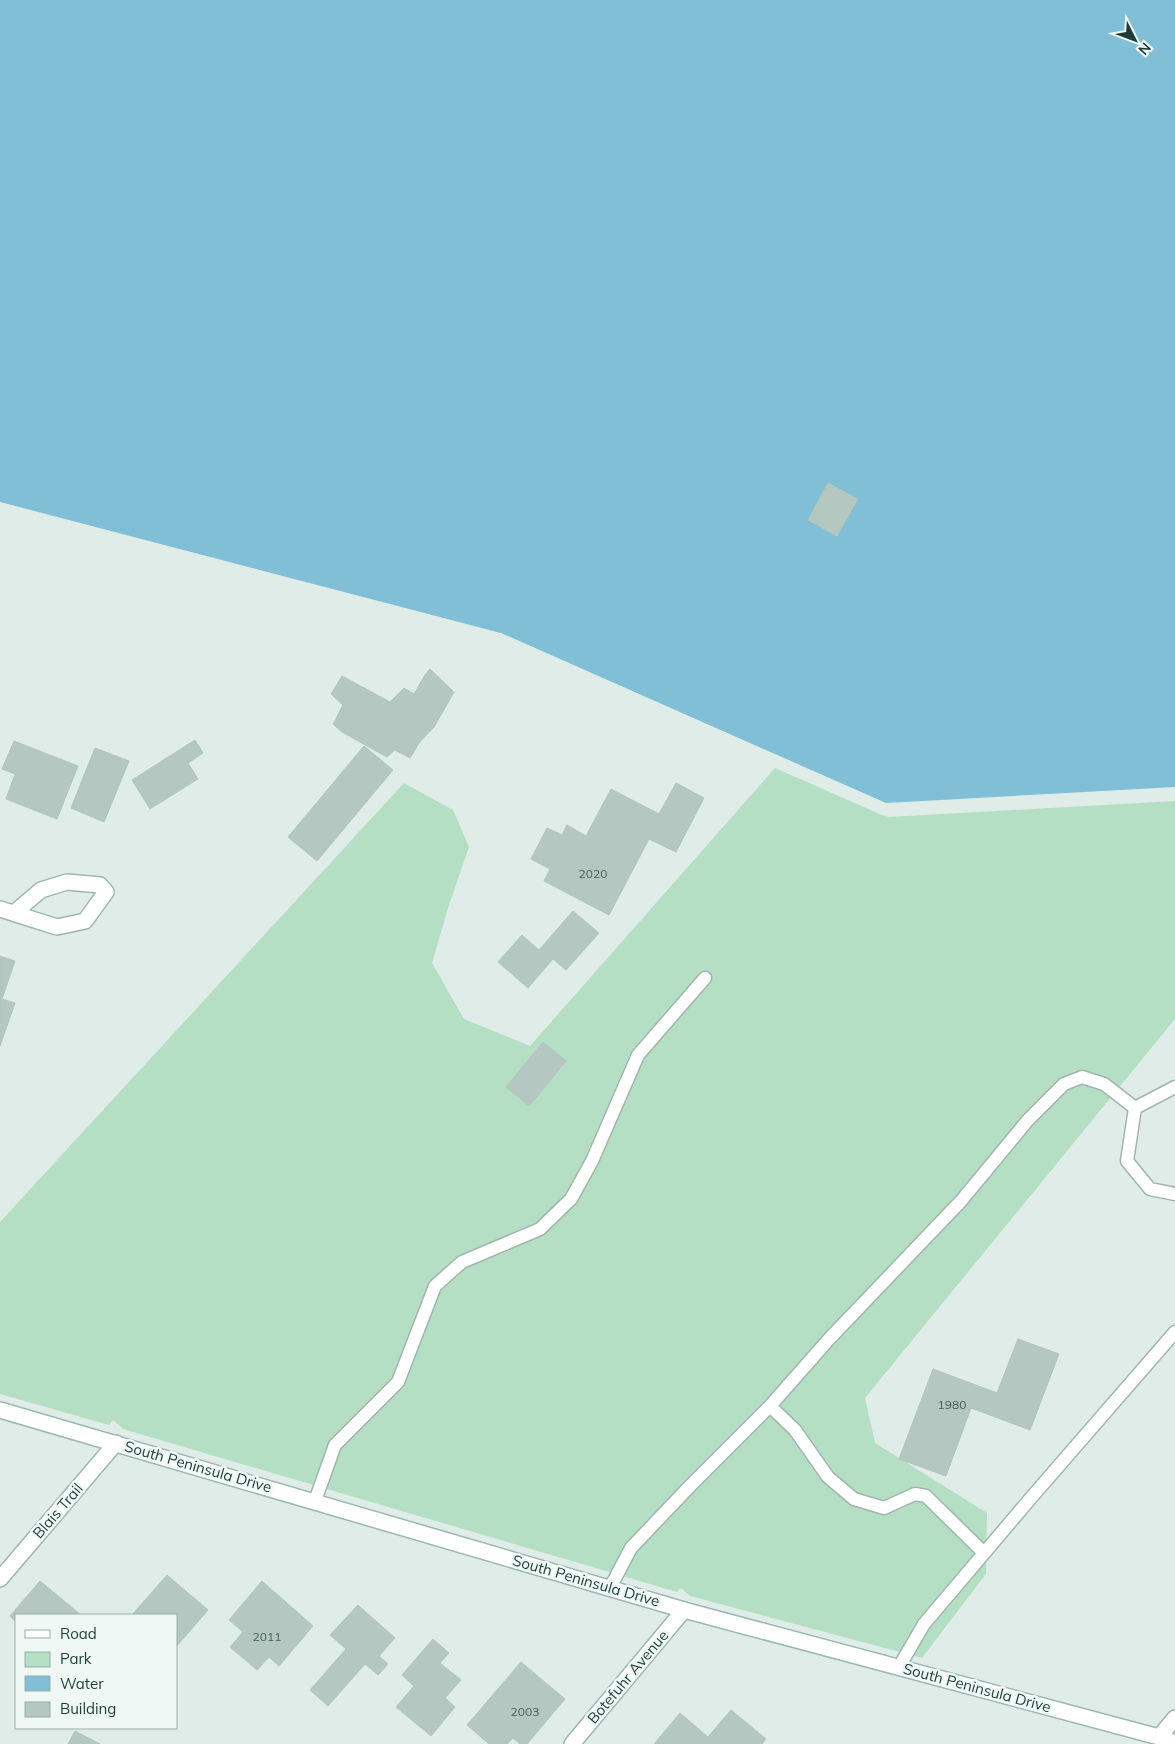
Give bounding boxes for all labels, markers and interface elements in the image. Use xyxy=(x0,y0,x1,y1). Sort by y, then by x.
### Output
north arrow xyxy=(1110,15,1160,65)
text: N xyxy=(1134,39,1155,59)
house number: 2020 xyxy=(579,866,607,881)
house number: 1980 xyxy=(938,1397,966,1412)
street label: South Peninsula Drive xyxy=(122,1436,274,1497)
street label: Blais Trail xyxy=(28,1479,87,1542)
street label: South Peninsula Drive xyxy=(510,1550,662,1611)
legend xyxy=(15,1614,178,1729)
text: Road xyxy=(60,1624,97,1643)
street label: Botefuhr Avenue xyxy=(583,1626,672,1727)
house number: 2011 xyxy=(253,1629,281,1644)
text: Park xyxy=(60,1649,92,1668)
street label: South Peninsula Drive xyxy=(901,1659,1053,1716)
text: Water xyxy=(60,1674,104,1693)
text: Building xyxy=(60,1699,116,1718)
house number: 2003 xyxy=(511,1704,539,1719)

